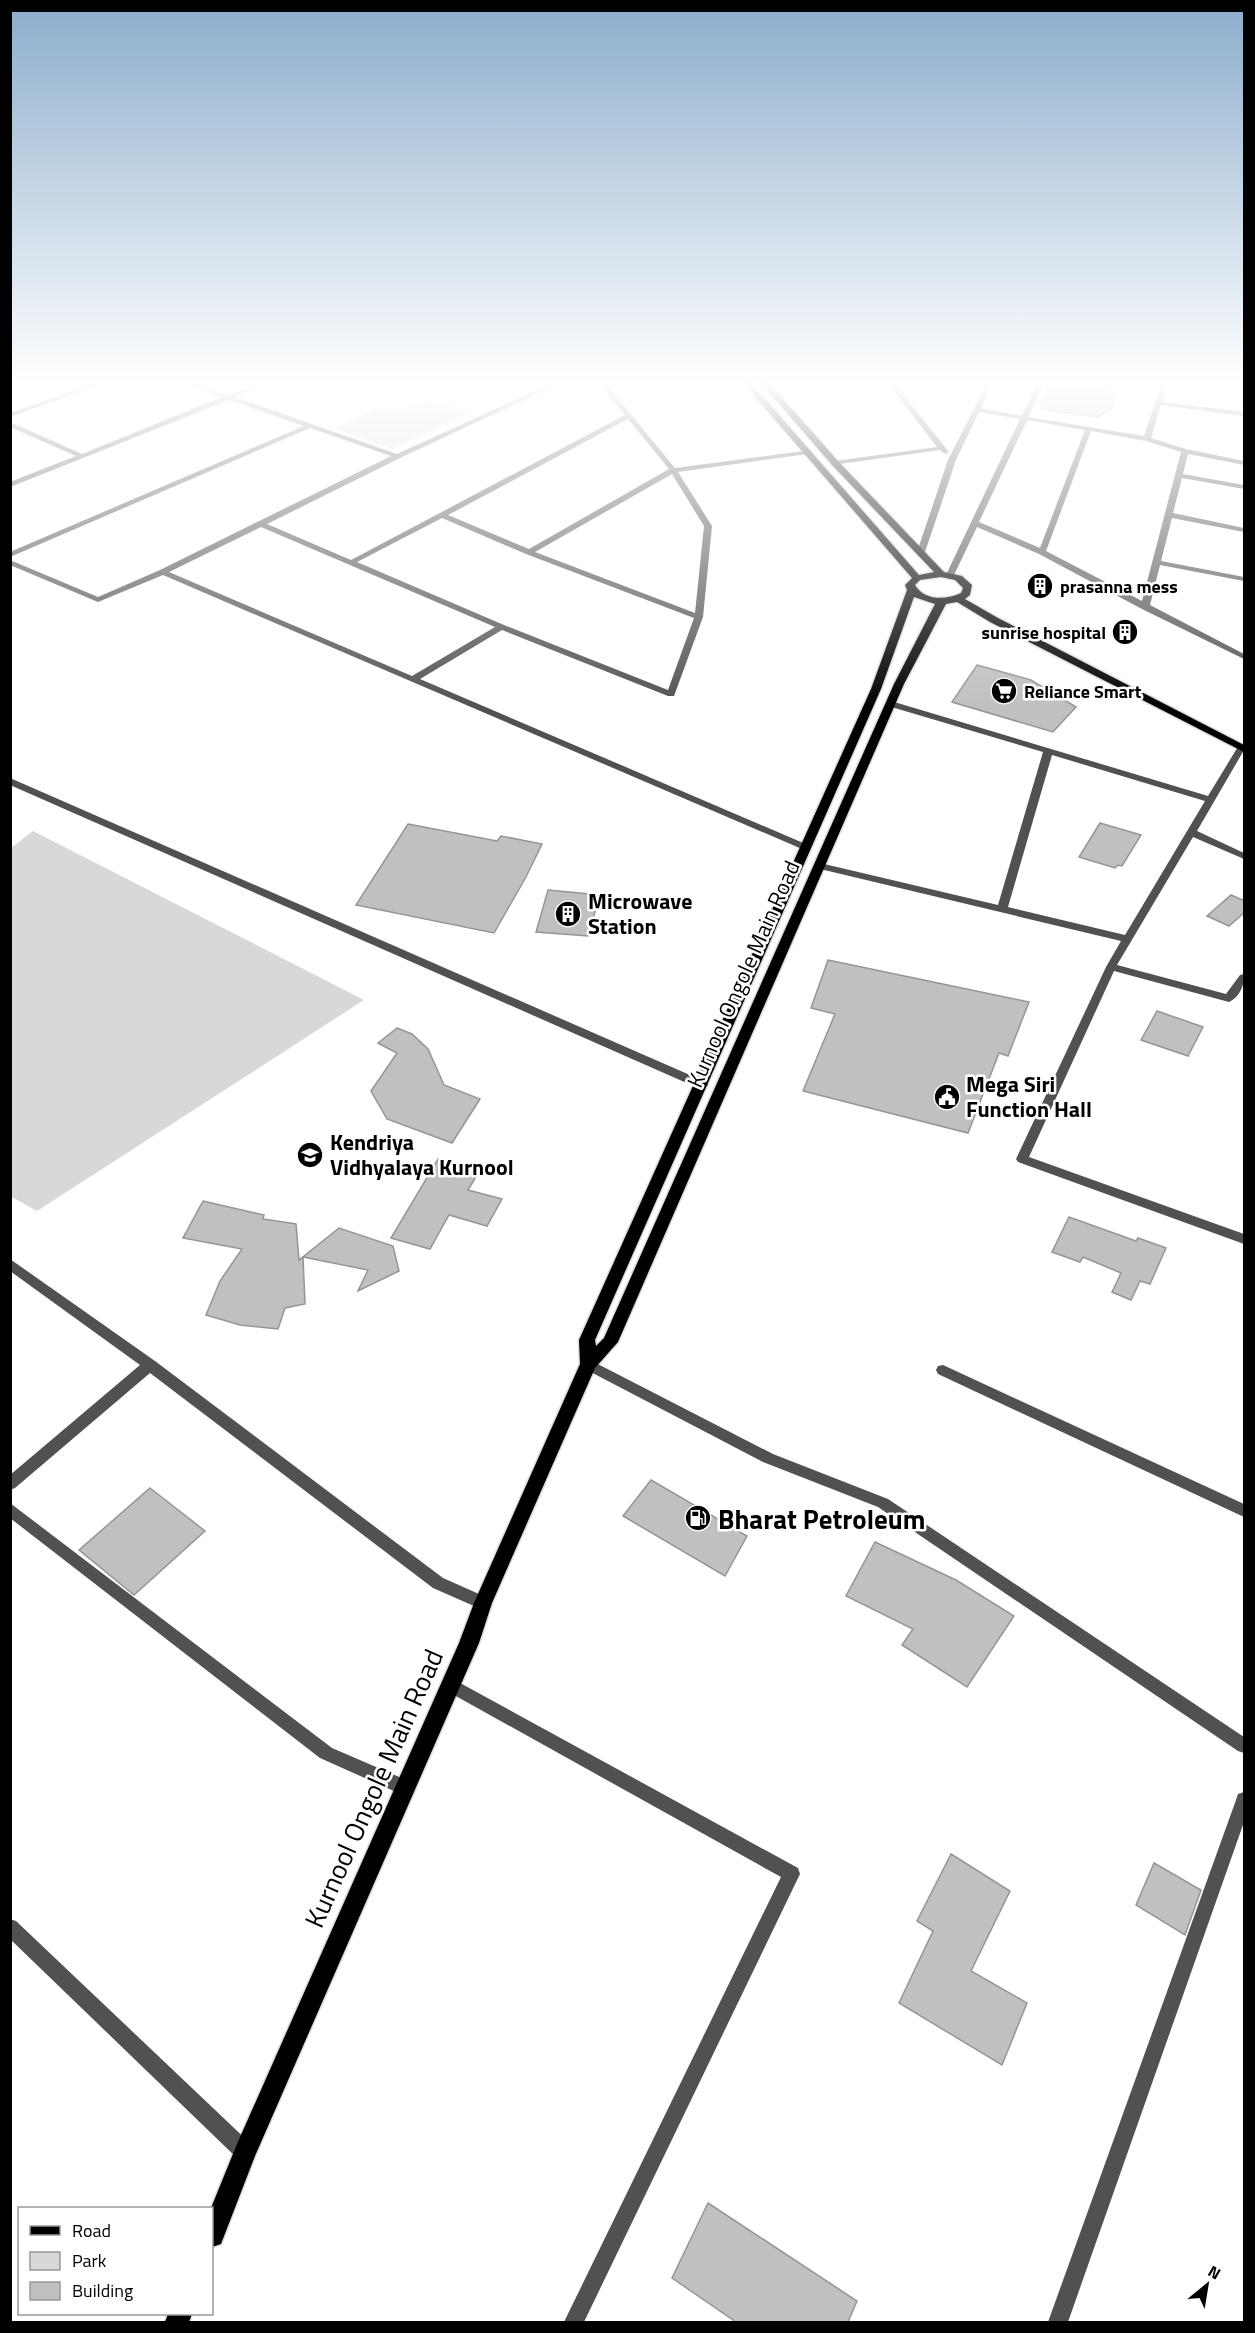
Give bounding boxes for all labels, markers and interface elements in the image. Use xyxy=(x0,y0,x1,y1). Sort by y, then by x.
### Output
building icon: prasanna mess xyxy=(1025,571,1055,601)
place label: prasanna mess xyxy=(1060,573,1178,600)
building icon: sunrise hospital xyxy=(1110,617,1140,647)
place label: sunrise hospital xyxy=(982,619,1106,646)
supermarket icon: Reliance Smart xyxy=(989,676,1019,706)
place label: Reliance Smart xyxy=(1024,678,1142,705)
street label: Kurnool Ongole Main Road xyxy=(678,855,808,1093)
place label: Microwave Station xyxy=(588,884,692,943)
building icon: Microwave Station xyxy=(553,899,583,929)
place label: Mega Siri Function Hall xyxy=(966,1067,1092,1126)
public building icon: Mega Siri Function Hall xyxy=(932,1082,962,1112)
place label: Kendriya Vidhyalaya Kurnool xyxy=(330,1125,514,1184)
school or university icon: Kendriya Vidhyalaya Kurnool xyxy=(295,1140,325,1170)
place label: Bharat Petroleum xyxy=(718,1498,925,1539)
fuel station icon: Bharat Petroleum xyxy=(683,1503,713,1533)
street label: Kurnool Ongole Main Road xyxy=(293,1642,453,1934)
legend xyxy=(18,2207,213,2315)
text: Road xyxy=(72,2217,111,2244)
text: Park xyxy=(72,2247,107,2274)
north arrow xyxy=(1177,2255,1237,2315)
text: N xyxy=(1204,2259,1225,2285)
text: Building xyxy=(72,2277,133,2304)

